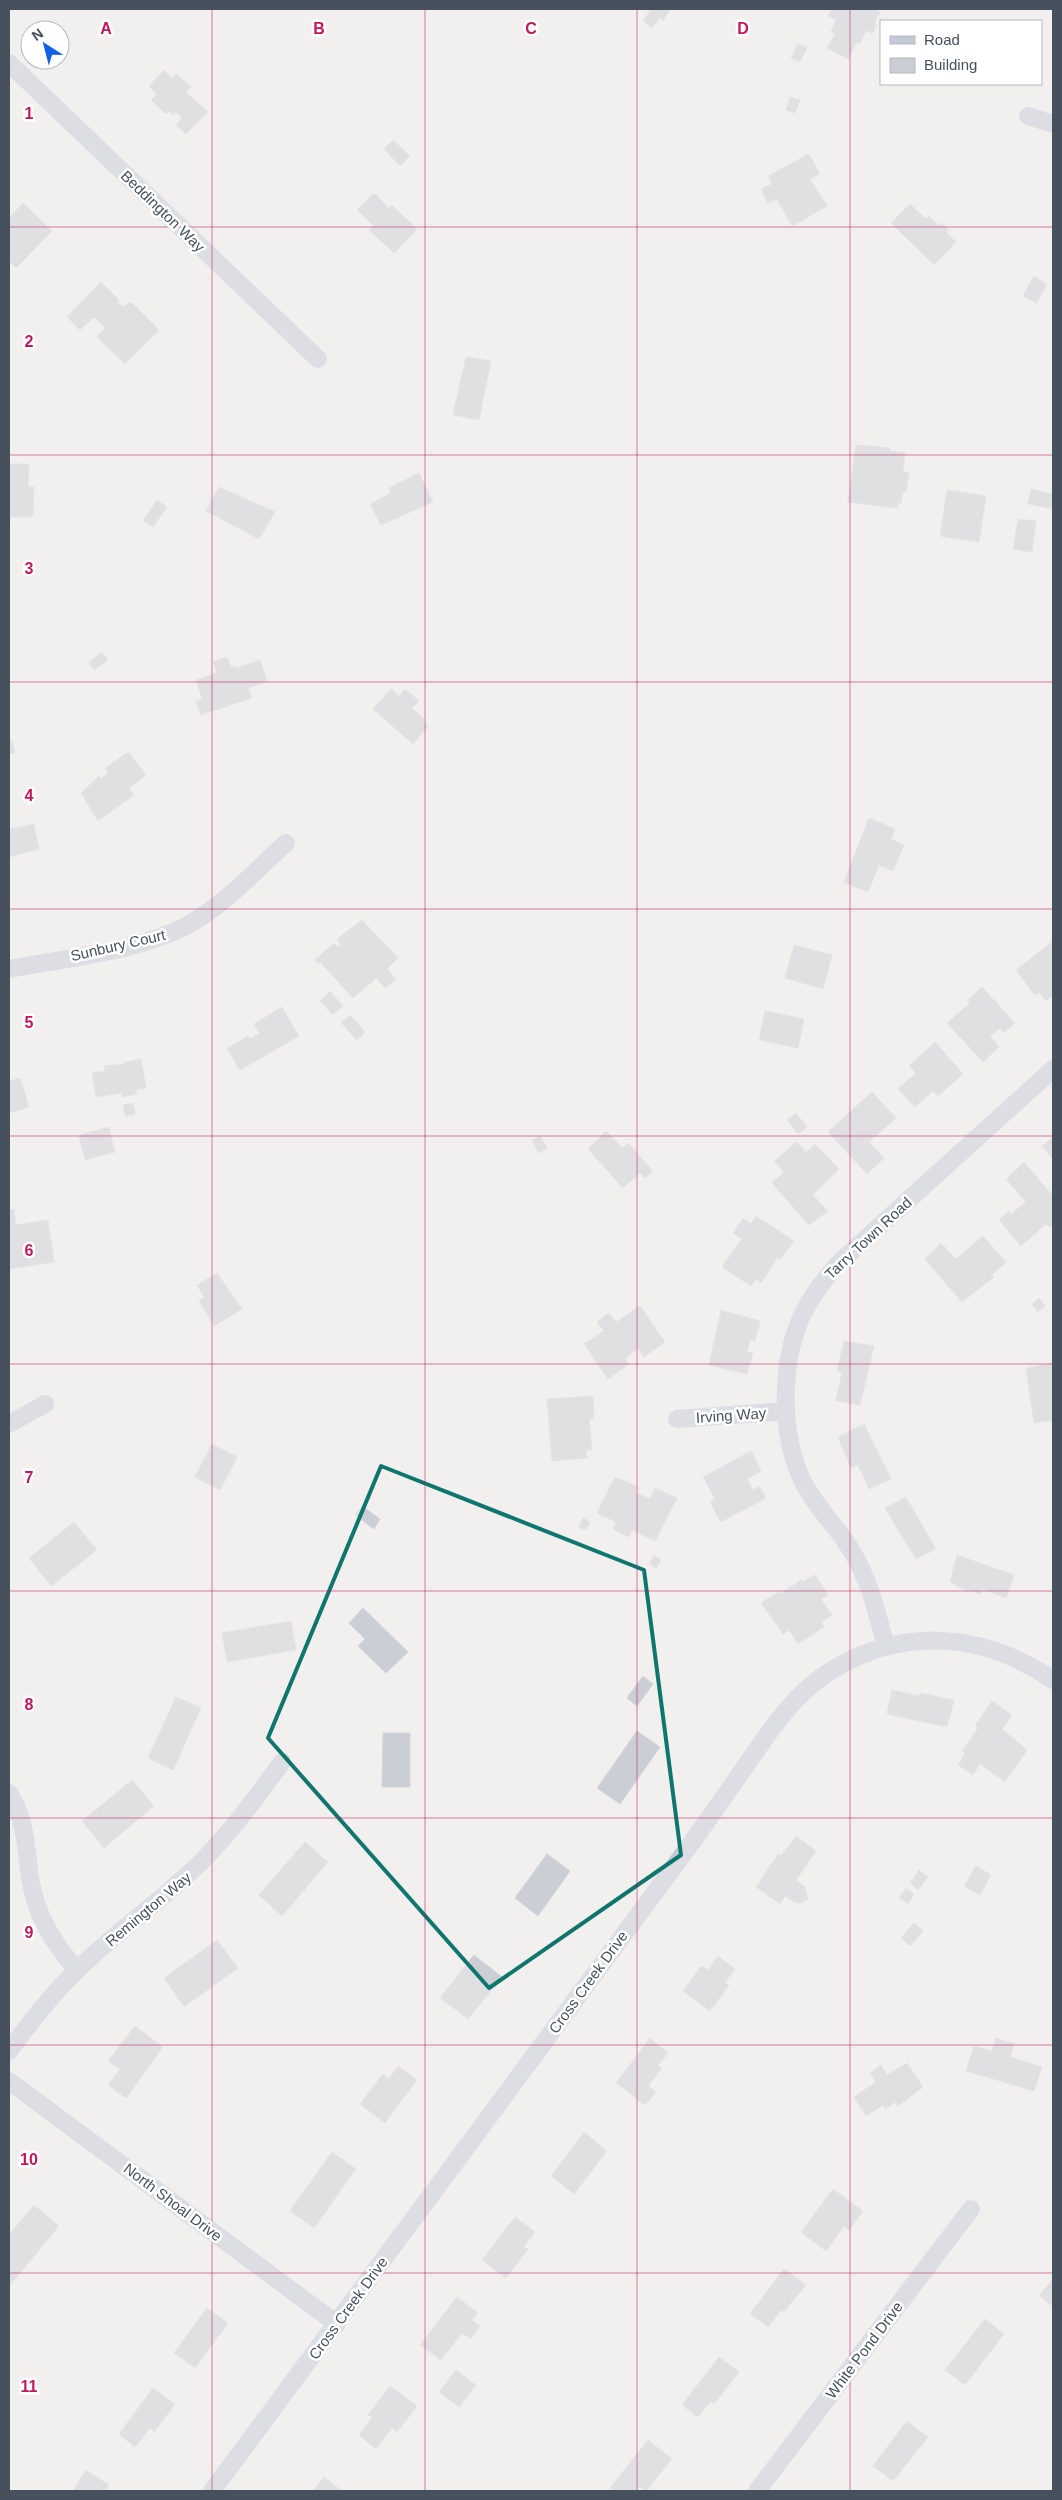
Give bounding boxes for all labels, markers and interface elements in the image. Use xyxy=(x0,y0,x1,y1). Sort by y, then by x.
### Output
north arrow xyxy=(20,20,70,70)
text: A xyxy=(100,20,112,37)
text: B xyxy=(313,20,325,37)
text: C xyxy=(525,20,537,37)
text: D xyxy=(737,20,749,37)
legend xyxy=(880,20,1042,85)
text: N xyxy=(29,25,46,44)
text: Road xyxy=(924,31,960,48)
text: Building xyxy=(924,56,977,73)
text: 1 xyxy=(25,105,34,122)
street label: Beddington Way xyxy=(118,167,209,255)
text: 2 xyxy=(25,333,34,350)
text: 3 xyxy=(25,560,34,577)
text: 4 xyxy=(25,787,34,804)
street label: Sunbury Court xyxy=(69,926,168,964)
text: 5 xyxy=(25,1014,34,1031)
street label: Tarry Town Road xyxy=(821,1193,915,1283)
text: 6 xyxy=(25,1242,34,1259)
street label: Irving Way xyxy=(695,1404,767,1426)
text: 7 xyxy=(25,1469,34,1486)
text: 8 xyxy=(25,1696,34,1713)
street label: Remington Way xyxy=(102,1868,195,1950)
text: 9 xyxy=(25,1924,34,1941)
street label: Cross Creek Drive xyxy=(545,1927,631,2037)
text: 10 xyxy=(20,2151,38,2168)
street label: North Shoal Drive xyxy=(121,2160,225,2244)
street label: Cross Creek Drive xyxy=(305,2253,391,2363)
street label: White Pond Drive xyxy=(822,2298,906,2402)
text: 11 xyxy=(21,2378,38,2395)

